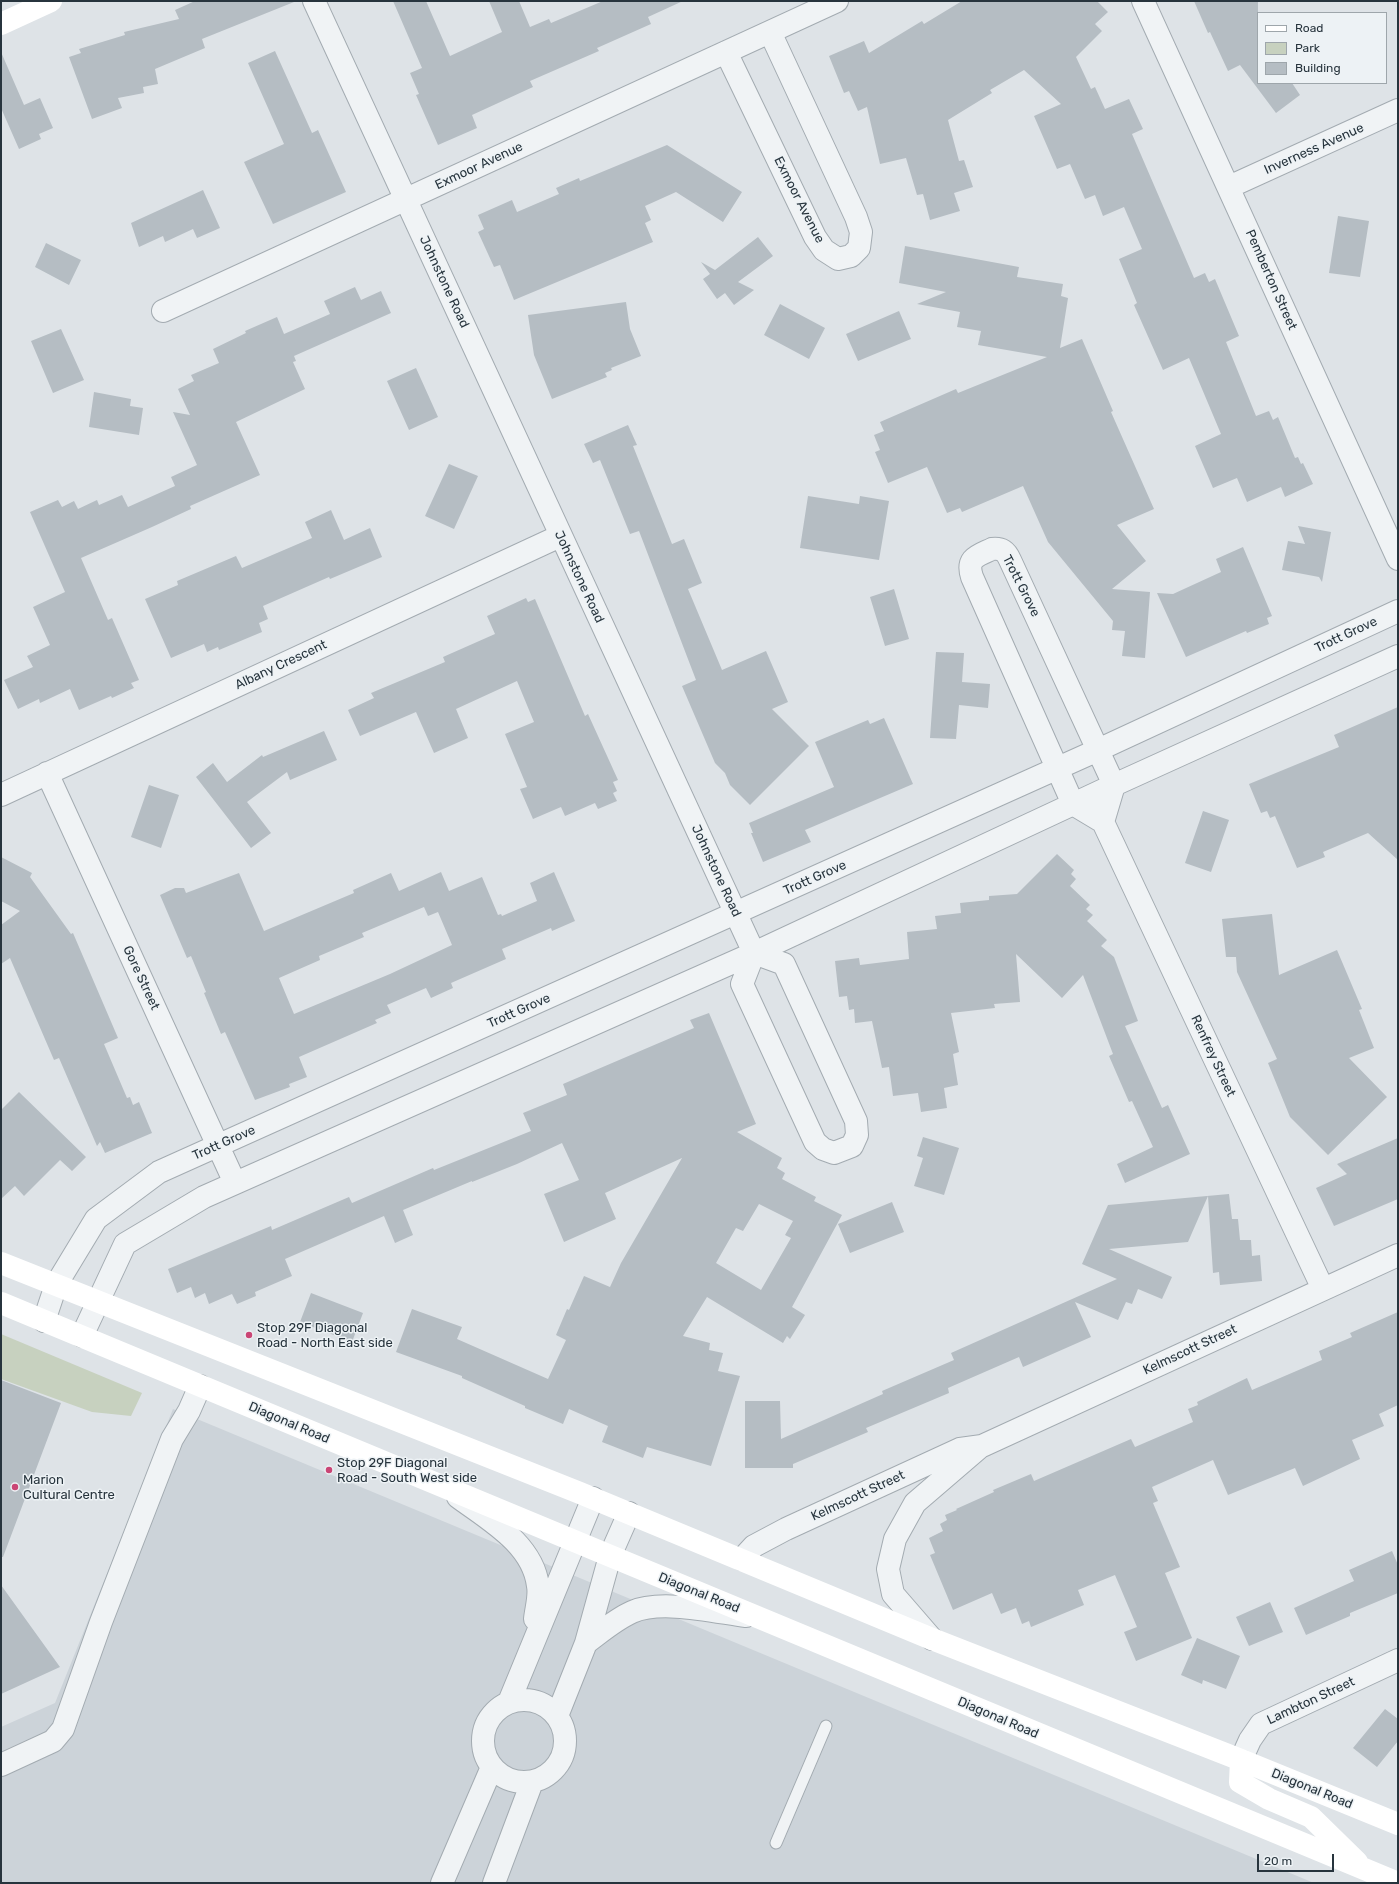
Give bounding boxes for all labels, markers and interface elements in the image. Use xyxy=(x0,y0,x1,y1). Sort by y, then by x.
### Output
legend xyxy=(1257,12,1387,84)
text: Road xyxy=(1295,21,1323,35)
text: Park xyxy=(1295,41,1320,55)
text: Building xyxy=(1295,61,1341,75)
street label: Inverness Avenue xyxy=(1262,120,1366,178)
street label: Exmoor Avenue xyxy=(433,139,525,193)
street label: Exmoor Avenue xyxy=(770,154,828,246)
street label: Pemberton Street xyxy=(1242,227,1300,333)
street label: Johnstone Road xyxy=(416,233,472,331)
street label: Johnstone Road xyxy=(551,528,607,626)
street label: Trott Grove xyxy=(999,553,1043,619)
street label: Trott Grove xyxy=(1312,614,1380,656)
street label: Albany Crescent xyxy=(233,637,329,693)
street label: Johnstone Road xyxy=(688,822,744,920)
street label: Trott Grove xyxy=(781,857,849,899)
street label: Gore Street xyxy=(119,943,163,1013)
street label: Trott Grove xyxy=(485,990,553,1032)
street label: Renfrey Street xyxy=(1187,1013,1239,1099)
street label: Trott Grove xyxy=(190,1122,258,1164)
place label: Stop 29F Diagonal Road - North East side xyxy=(257,1320,393,1351)
street label: Kelmscott Street xyxy=(1141,1321,1239,1379)
marker: Stop 29F Diagonal Road - North East side xyxy=(244,1330,254,1340)
street label: Diagonal Road xyxy=(246,1399,332,1447)
place label: Stop 29F Diagonal Road - South West side xyxy=(337,1455,477,1486)
marker: Stop 29F Diagonal Road - South West side xyxy=(324,1465,334,1475)
street label: Kelmscott Street xyxy=(809,1467,907,1525)
place label: Marion Cultural Centre xyxy=(23,1472,115,1503)
marker: Marion Cultural Centre xyxy=(10,1482,20,1492)
street label: Diagonal Road xyxy=(656,1570,742,1616)
street label: Lambton Street xyxy=(1265,1674,1357,1728)
street label: Diagonal Road xyxy=(955,1694,1041,1742)
street label: Diagonal Road xyxy=(1269,1766,1355,1812)
scale bar xyxy=(1259,1846,1336,1872)
text: 20 m xyxy=(1264,1854,1292,1868)

